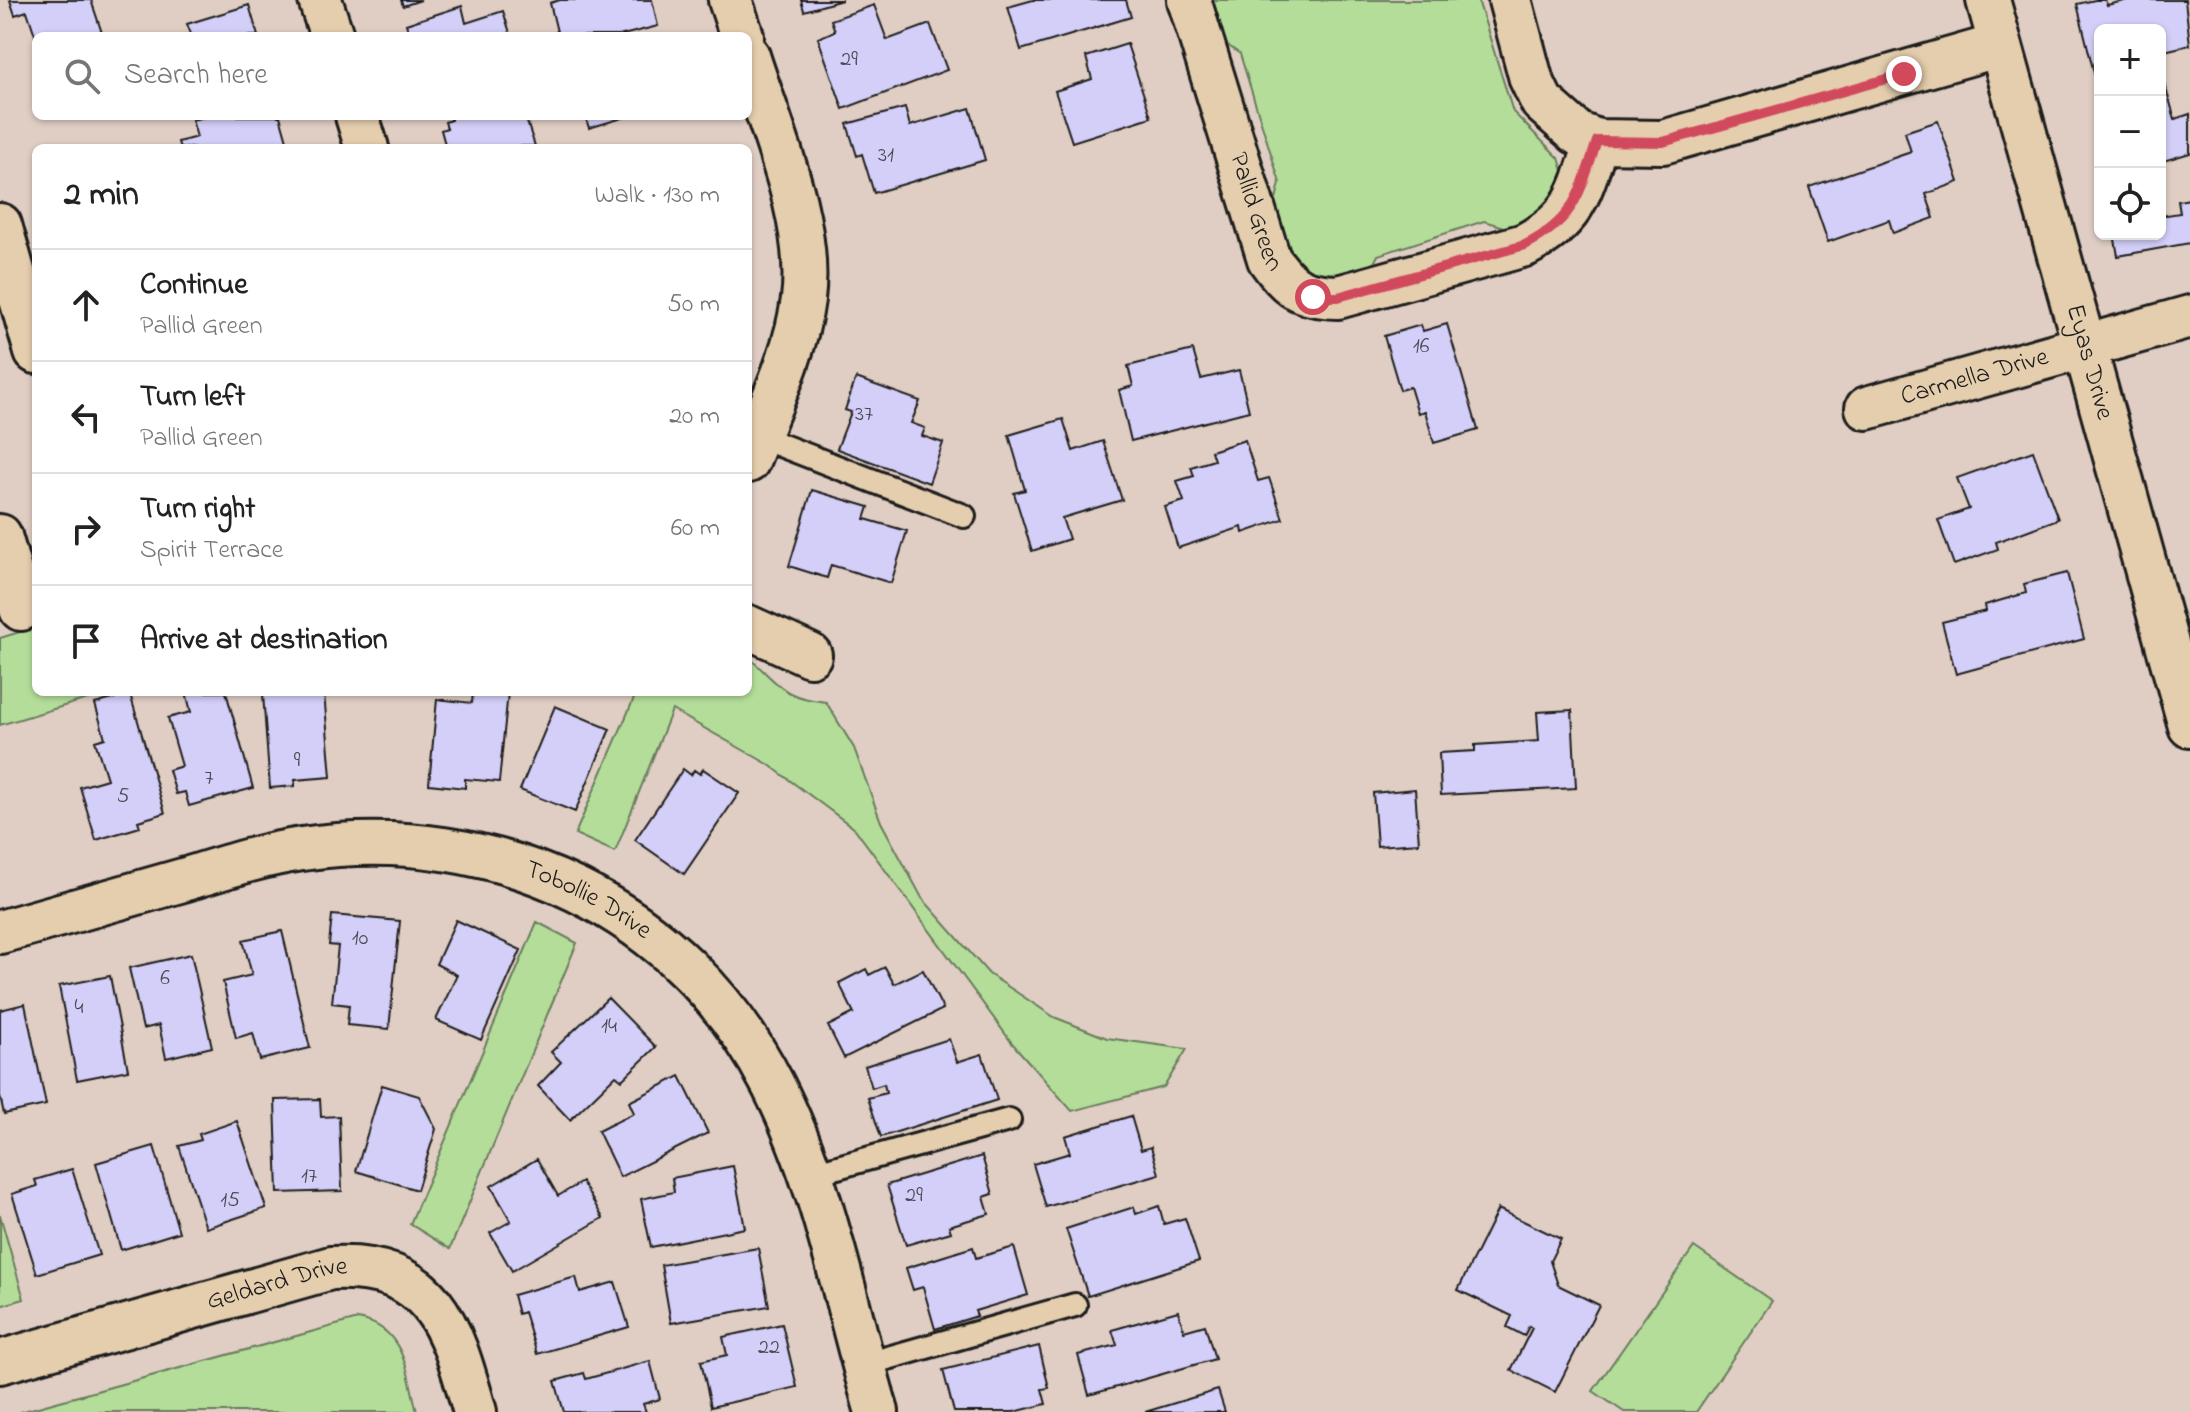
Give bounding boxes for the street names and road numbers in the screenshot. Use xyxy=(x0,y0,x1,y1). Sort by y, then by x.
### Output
street label: Pallid Green xyxy=(1218,148,1292,280)
street label: Eyas Drive xyxy=(2055,300,2123,425)
street label: Carmella Drive xyxy=(1897,339,2053,417)
street label: Tobollie Drive xyxy=(520,851,660,950)
street label: Geldard Drive xyxy=(202,1248,348,1321)

